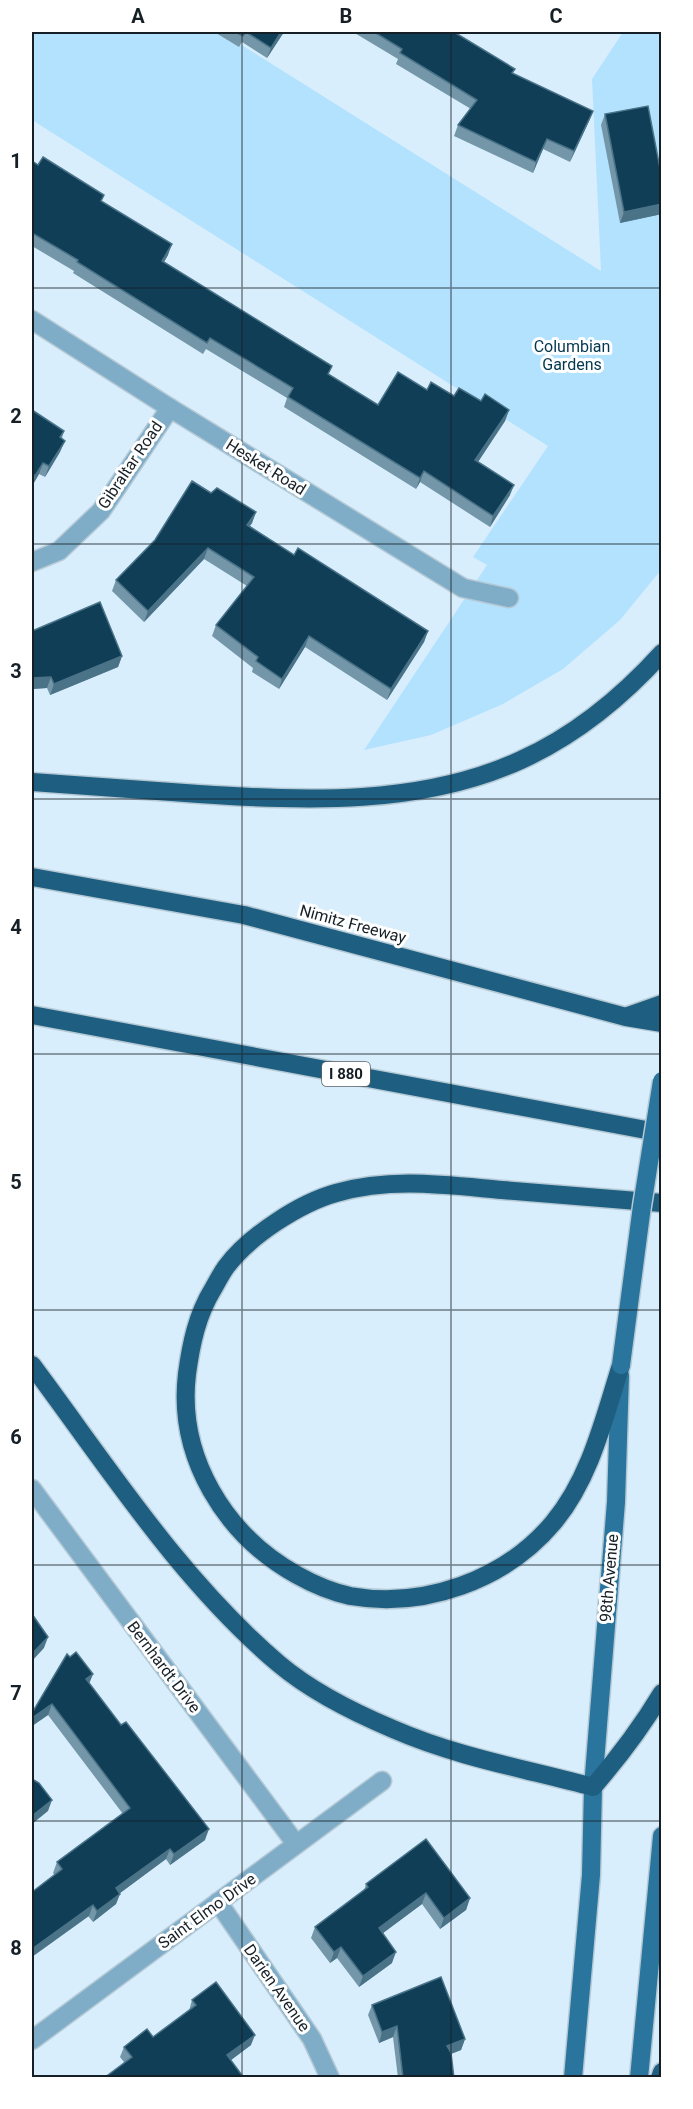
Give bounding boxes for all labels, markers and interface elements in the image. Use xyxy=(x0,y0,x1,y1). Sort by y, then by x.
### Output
text: A xyxy=(131,4,145,28)
text: B xyxy=(340,4,352,28)
text: C xyxy=(549,4,563,28)
text: 1 xyxy=(10,149,22,173)
park label: Columbian Gardens xyxy=(534,337,610,374)
text: 2 xyxy=(10,404,22,428)
street label: Gibraltar Road xyxy=(94,418,166,512)
street label: Hesket Road xyxy=(223,435,309,499)
text: 3 xyxy=(10,659,22,683)
street label: Nimitz Freeway xyxy=(298,901,409,947)
text: 4 xyxy=(10,915,22,939)
road number: I 880 xyxy=(322,1062,370,1086)
text: 5 xyxy=(10,1170,22,1194)
text: 6 xyxy=(10,1425,22,1449)
street label: 98th Avenue xyxy=(596,1533,622,1623)
street label: Bernhardt Drive xyxy=(123,1617,205,1717)
text: 7 xyxy=(10,1681,22,1705)
street label: Saint Elmo Drive xyxy=(154,1869,260,1953)
text: 8 xyxy=(10,1936,22,1960)
street label: Darien Avenue xyxy=(240,1941,314,2035)

